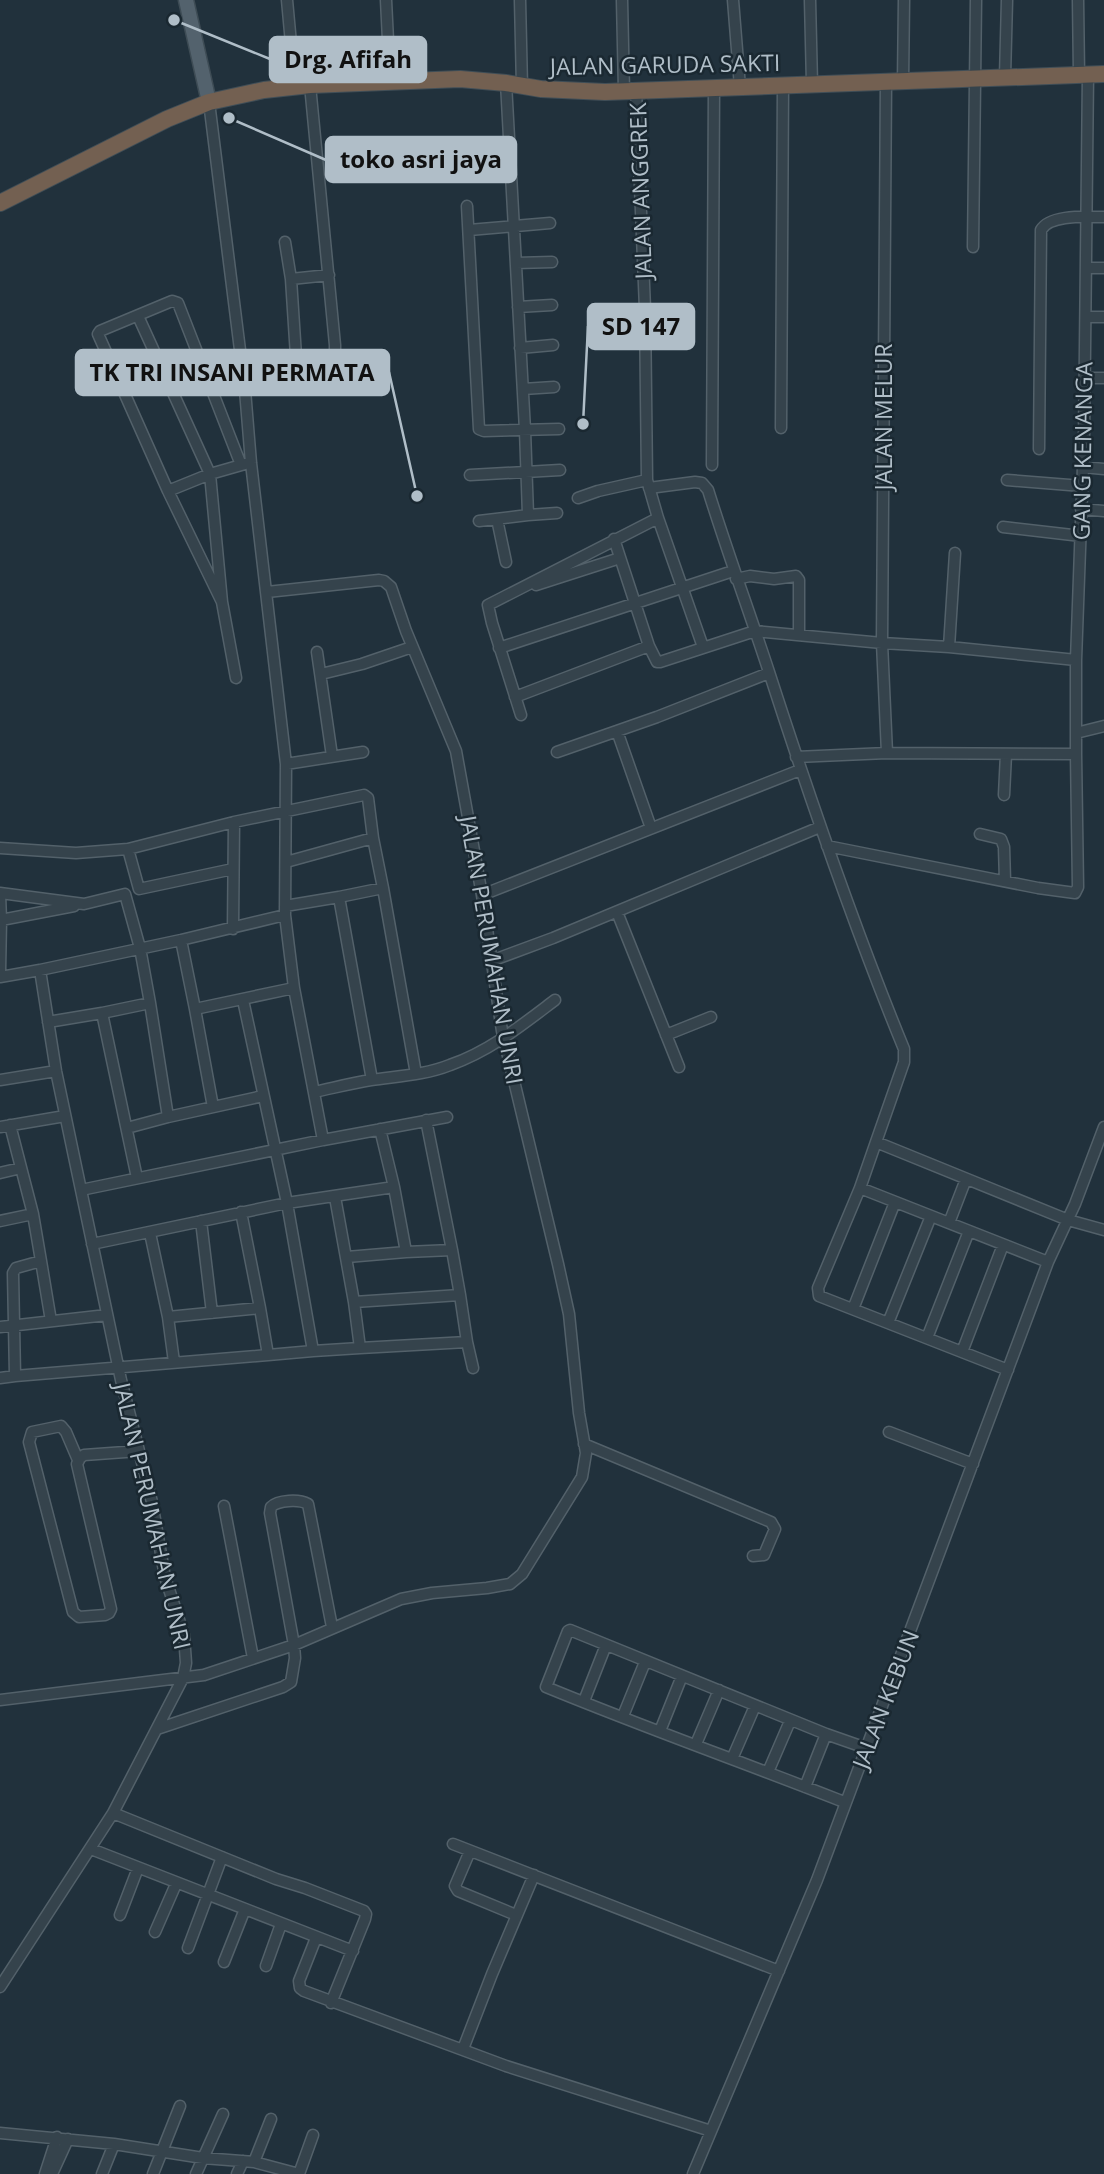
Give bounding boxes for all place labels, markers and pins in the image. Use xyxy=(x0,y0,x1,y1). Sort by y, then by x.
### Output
callout: Drg. Afifah xyxy=(270,37,426,82)
callout: toko asri jaya xyxy=(326,137,516,182)
callout: SD 147 xyxy=(588,304,694,349)
callout: TK TRI INSANI PERMATA xyxy=(76,350,389,395)

